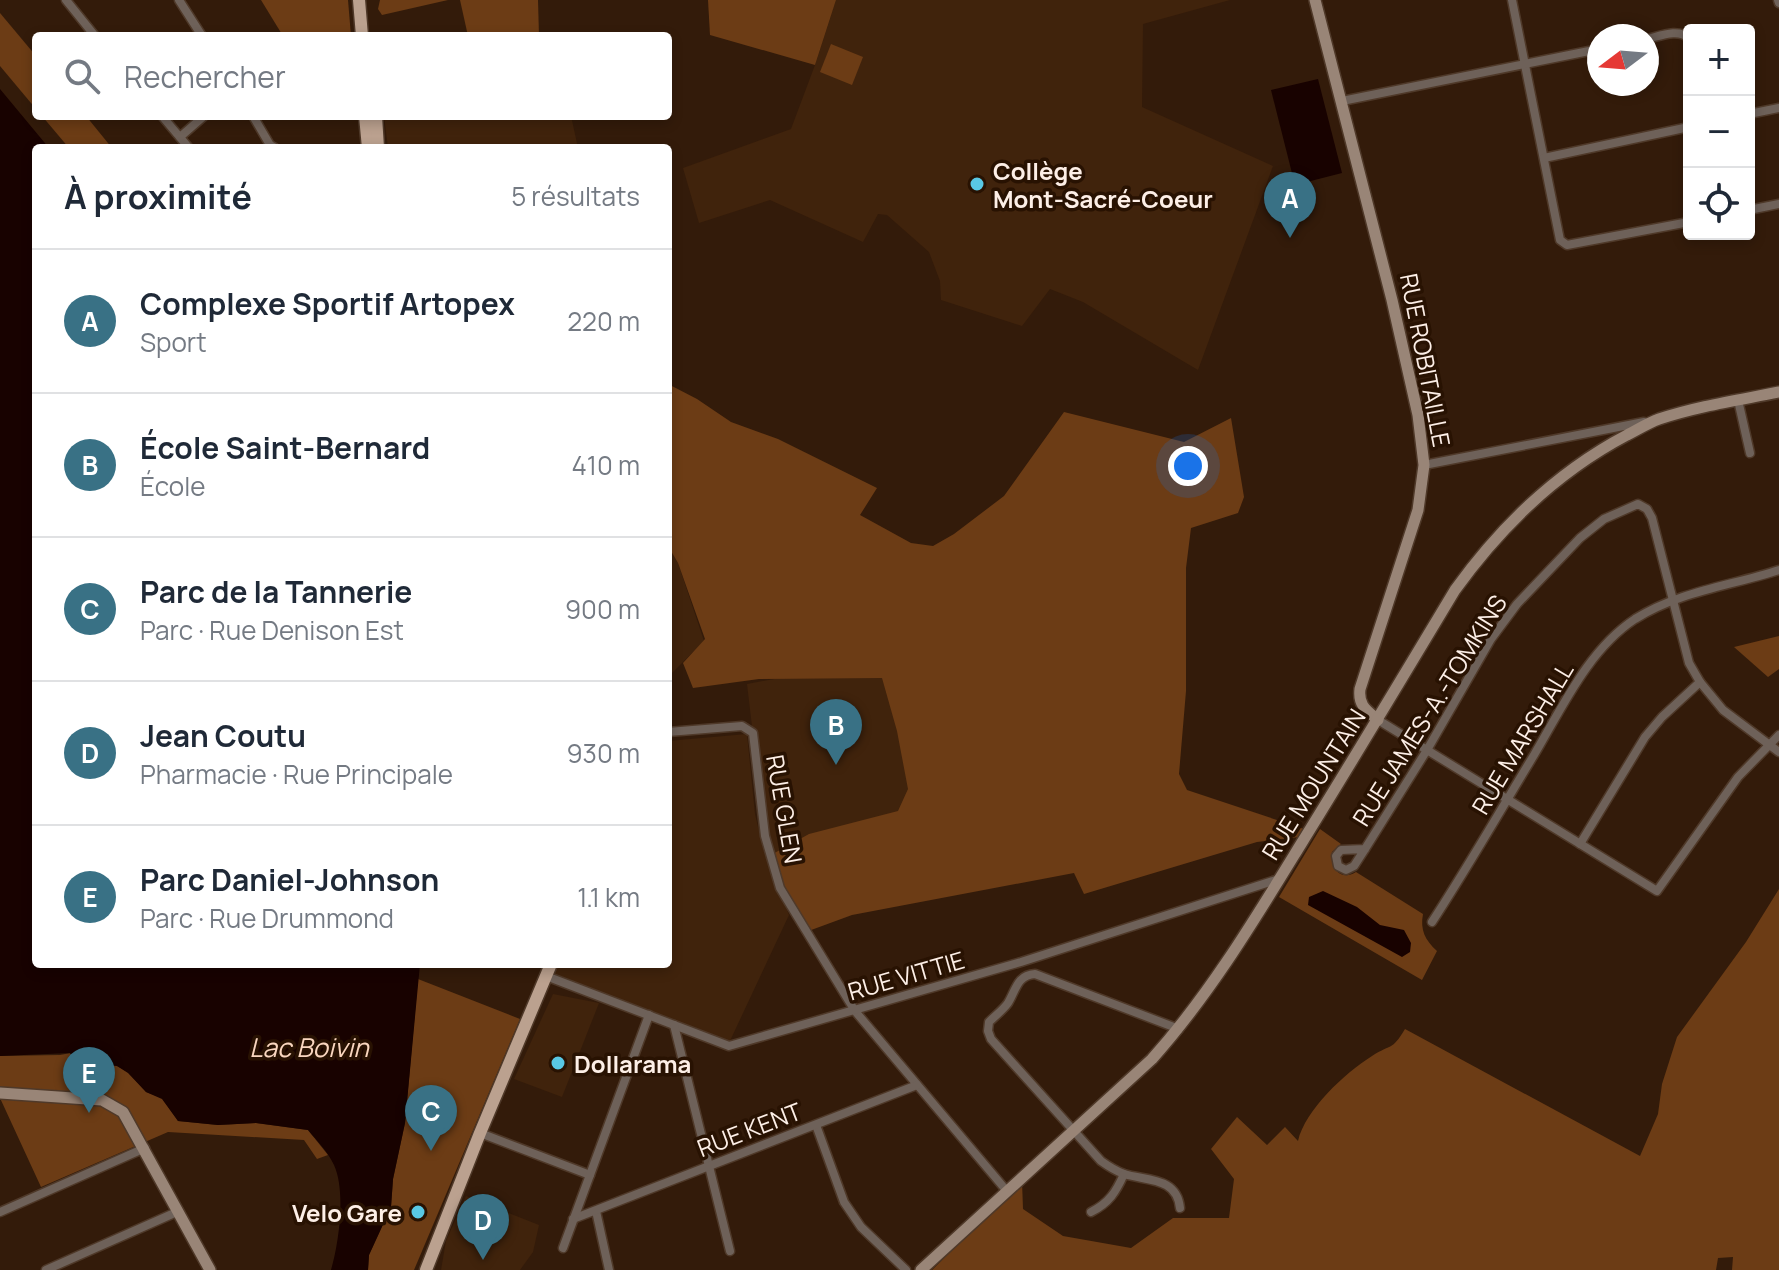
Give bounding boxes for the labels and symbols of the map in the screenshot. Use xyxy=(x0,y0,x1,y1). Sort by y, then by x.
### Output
north arrow xyxy=(1587,24,1659,96)
place label: Collège Mont-Sacré-Coeur xyxy=(993,154,1213,215)
pin: A xyxy=(1264,172,1316,238)
marker: Collège Mont-Sacré-Coeur xyxy=(968,175,986,193)
street label: RUE ROBITAILLE xyxy=(1393,270,1459,450)
your location xyxy=(1168,446,1208,486)
street label: RUE JAMES-A.-TOMKINS xyxy=(1344,588,1514,832)
street label: RUE MARSHALL xyxy=(1464,656,1580,820)
pin: B xyxy=(810,699,862,765)
street label: RUE MOUNTAIN xyxy=(1253,702,1373,866)
street label: RUE GLEN xyxy=(759,752,811,866)
street label: RUE VITTIE xyxy=(844,943,968,1007)
water label: Lac Boivin xyxy=(249,1029,370,1065)
pin: E xyxy=(63,1047,115,1113)
place label: Dollarama xyxy=(574,1047,691,1080)
marker: Dollarama xyxy=(549,1054,567,1072)
pin: C xyxy=(405,1085,457,1151)
street label: RUE KENT xyxy=(692,1094,806,1164)
pin: D xyxy=(457,1194,509,1260)
place label: Velo Gare xyxy=(292,1196,402,1229)
marker: Velo Gare xyxy=(409,1203,427,1221)

